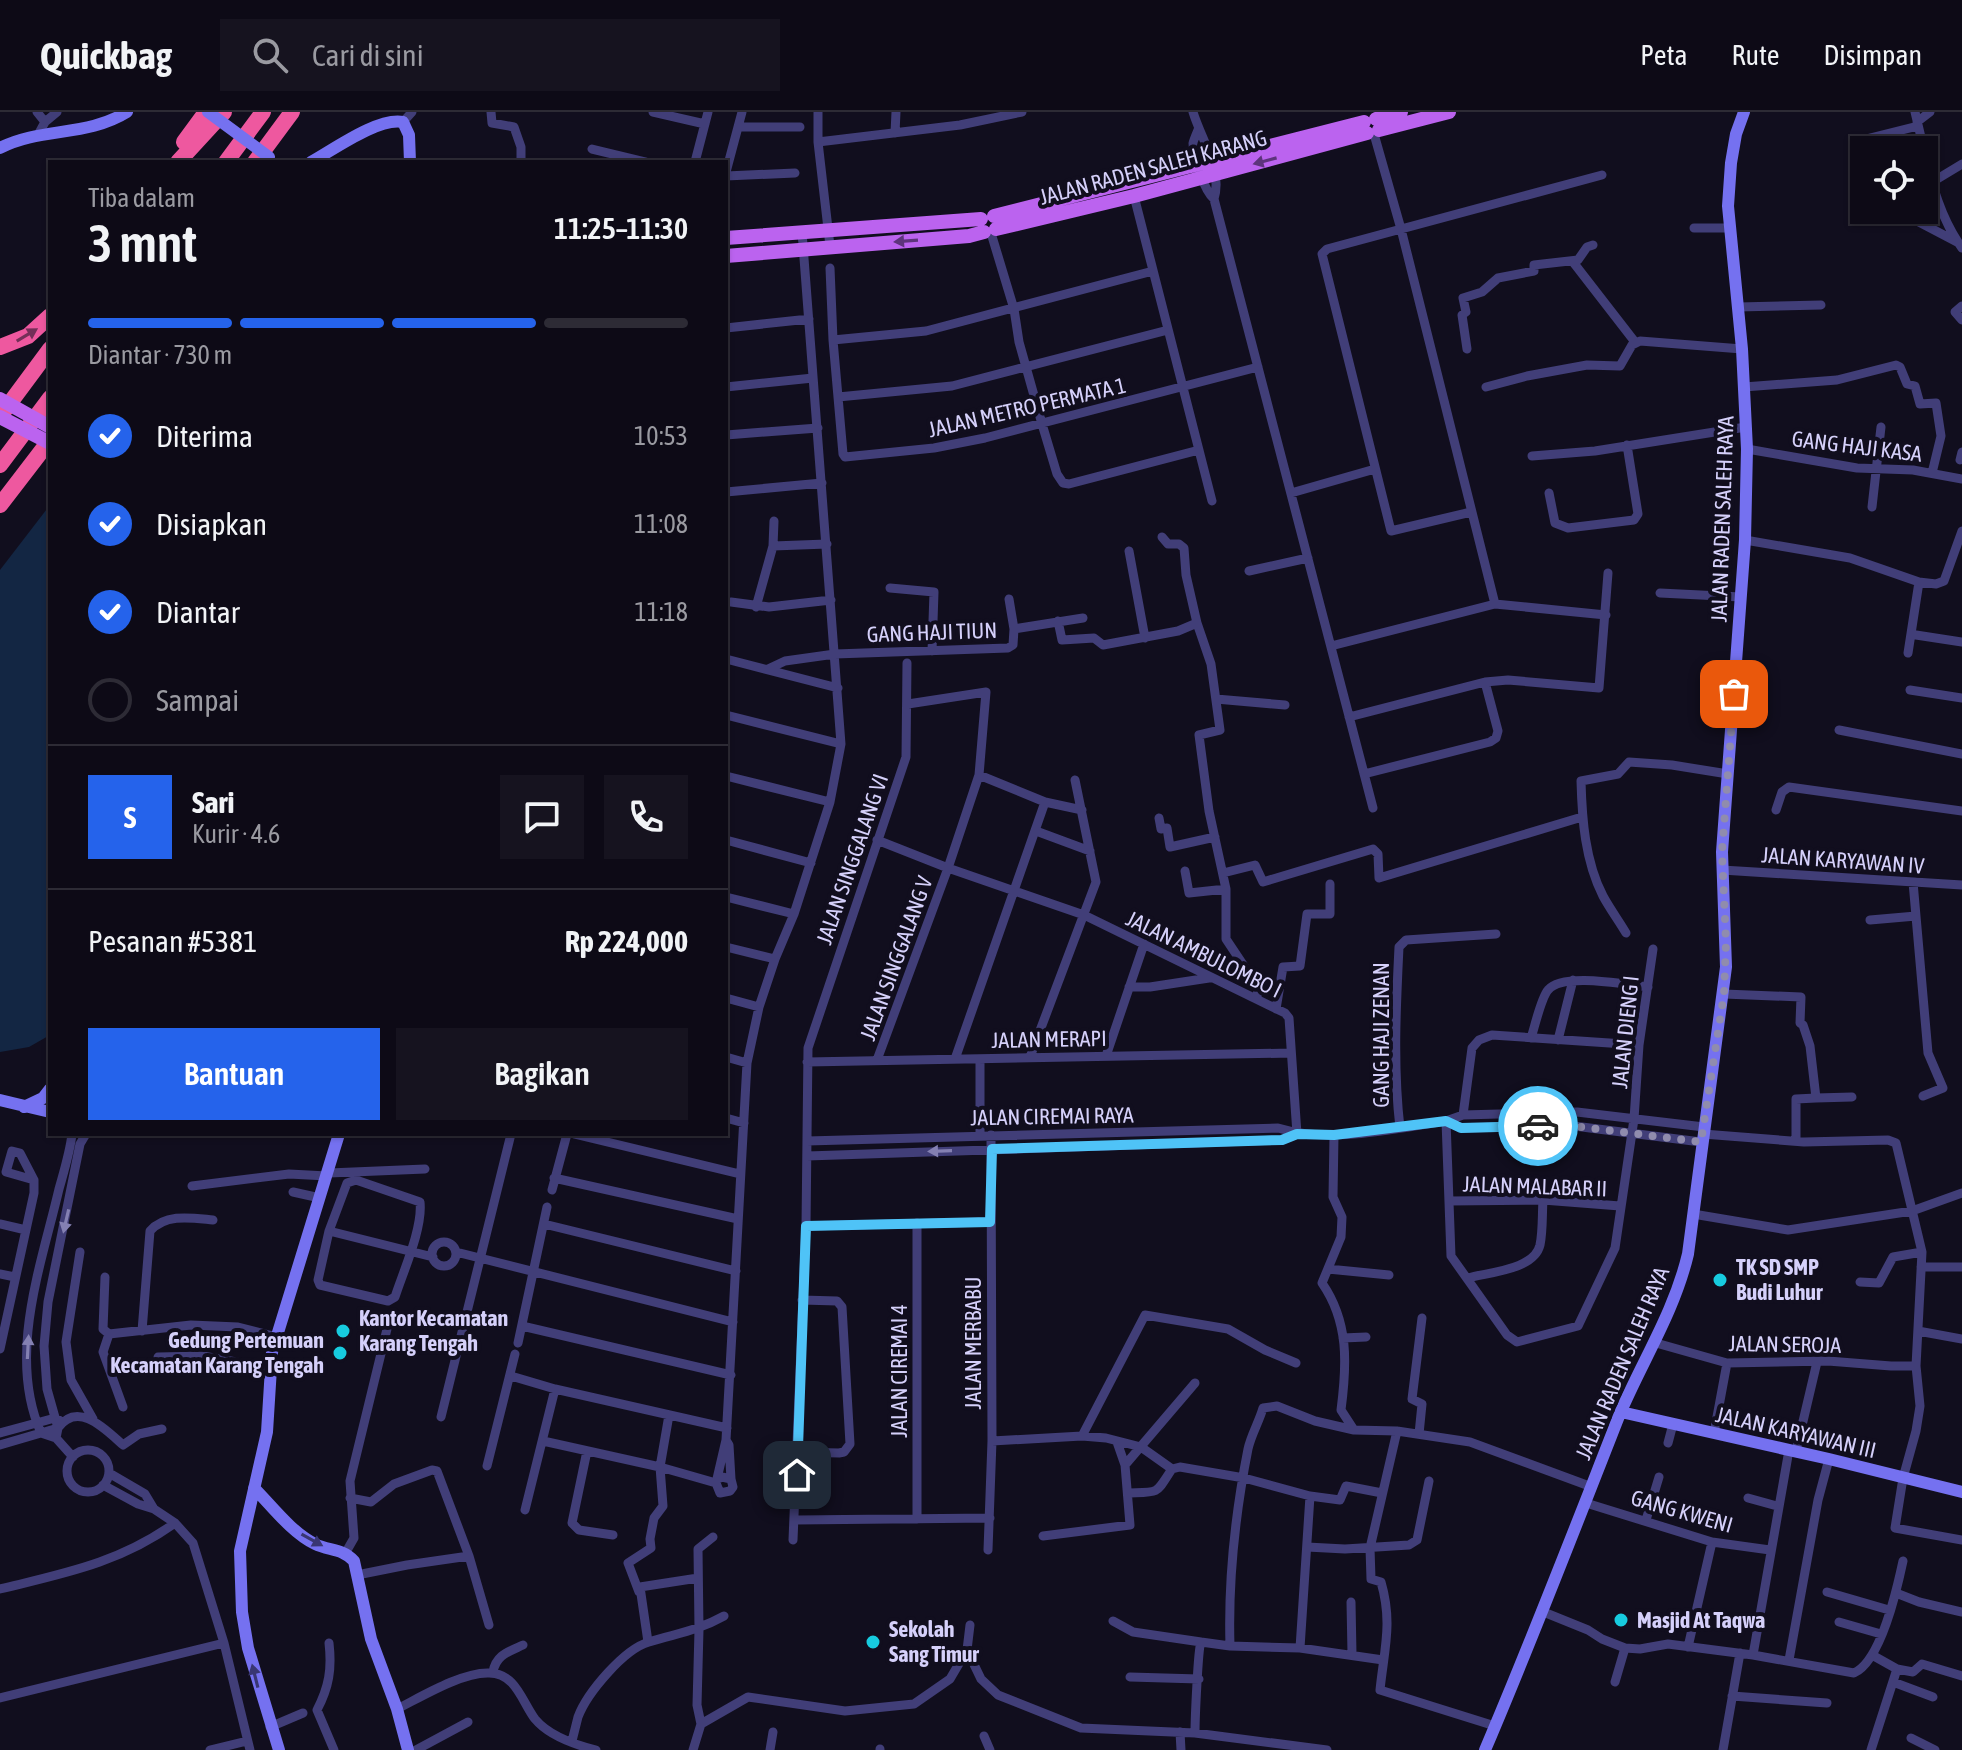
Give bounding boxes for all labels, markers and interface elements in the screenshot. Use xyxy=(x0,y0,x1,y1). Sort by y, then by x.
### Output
search box xyxy=(220,19,780,91)
icon: search xyxy=(248,33,292,77)
text: Quickbag xyxy=(40,34,172,77)
text: Cari di sini xyxy=(312,38,424,72)
text: Peta xyxy=(1640,39,1687,71)
text: Rute xyxy=(1731,39,1780,71)
text: Disimpan xyxy=(1824,39,1922,71)
street label: JALAN RADEN SALEH KARANG xyxy=(1036,124,1270,210)
map controls xyxy=(1850,136,1938,224)
button: locate xyxy=(1850,136,1938,224)
one-way arrow xyxy=(1252,155,1277,167)
text: Tiba dalam xyxy=(88,183,195,213)
text: 11:25–11:30 xyxy=(554,211,688,245)
text: 3 mnt xyxy=(88,213,197,273)
one-way arrow xyxy=(893,235,918,248)
one-way arrow xyxy=(16,328,38,342)
text: Diantar · 730 m xyxy=(88,340,232,370)
street label: JALAN METRO PERMATA 1 xyxy=(926,372,1128,442)
icon: check xyxy=(88,414,132,458)
street label: JALAN RADEN SALEH RAYA xyxy=(1705,415,1739,623)
text: Diterima xyxy=(156,419,253,453)
text: 10:53 xyxy=(634,421,688,451)
street label: GANG HAJI KASA xyxy=(1790,425,1924,467)
icon: check xyxy=(88,502,132,546)
text: Disiapkan xyxy=(156,507,267,541)
text: 11:08 xyxy=(634,509,688,539)
icon: check xyxy=(88,590,132,634)
text: Diantar xyxy=(156,595,240,629)
text: 11:18 xyxy=(634,597,688,627)
street label: GANG HAJI TIUN xyxy=(866,617,998,647)
pin xyxy=(1700,660,1768,728)
icon: bag xyxy=(1712,672,1756,716)
text: Sampai xyxy=(156,683,239,717)
street label: JALAN SINGGALANG VI xyxy=(811,770,893,948)
button: chat xyxy=(500,775,584,859)
button: phone xyxy=(604,775,688,859)
text: Sari xyxy=(192,785,234,819)
text: S xyxy=(124,800,136,834)
text: Kurir · 4.6 xyxy=(192,819,280,849)
street label: JALAN KARYAWAN IV xyxy=(1761,841,1926,879)
street label: JALAN SINGGALANG V xyxy=(854,872,938,1044)
street label: JALAN AMBULOMBO I xyxy=(1122,905,1286,1003)
text: Pesanan #5381 xyxy=(88,924,257,958)
text: Rp 224,000 xyxy=(565,924,688,958)
street label: GANG HAJI ZENAN xyxy=(1368,962,1394,1108)
street label: JALAN DIENG I xyxy=(1606,974,1644,1090)
street label: JALAN MERAPI xyxy=(991,1025,1107,1053)
button: Bantuan xyxy=(88,1028,380,1120)
button: Bagikan xyxy=(396,1028,688,1120)
courier xyxy=(1498,1086,1578,1166)
street label: JALAN CIREMAI RAYA xyxy=(970,1102,1134,1130)
icon: car xyxy=(1516,1104,1560,1148)
one-way arrow xyxy=(927,1145,952,1158)
street label: JALAN MALABAR II xyxy=(1462,1170,1608,1202)
one-way arrow xyxy=(59,1209,72,1234)
place label: TK SD SMP Budi Luhur xyxy=(1736,1254,1823,1305)
street label: JALAN RADEN SALEH RAYA xyxy=(1570,1263,1674,1463)
marker: TK SD SMP Budi Luhur xyxy=(1711,1271,1729,1289)
street label: JALAN MERBABU xyxy=(960,1277,986,1409)
street label: JALAN CIREMAI 4 xyxy=(886,1304,912,1438)
place label: Kantor Kecamatan Karang Tengah xyxy=(359,1305,508,1356)
marker: Kantor Kecamatan Karang Tengah xyxy=(334,1322,352,1340)
place label: Gedung Pertemuan Kecamatan Karang Tengah xyxy=(110,1327,324,1378)
street label: JALAN SEROJA xyxy=(1729,1330,1842,1358)
one-way arrow xyxy=(21,1333,34,1359)
marker: Gedung Pertemuan Kecamatan Karang Tengah xyxy=(331,1344,349,1362)
street label: JALAN KARYAWAN III xyxy=(1713,1401,1879,1463)
pin xyxy=(763,1441,831,1509)
icon: home xyxy=(775,1453,819,1497)
street label: GANG KWENI xyxy=(1628,1484,1736,1538)
one-way arrow xyxy=(301,1532,323,1546)
place label: Masjid At Taqwa xyxy=(1637,1607,1765,1633)
marker: Masjid At Taqwa xyxy=(1612,1611,1630,1629)
place label: Sekolah Sang Timur xyxy=(889,1616,979,1667)
marker: Sekolah Sang Timur xyxy=(864,1633,882,1651)
one-way arrow xyxy=(249,1663,261,1688)

